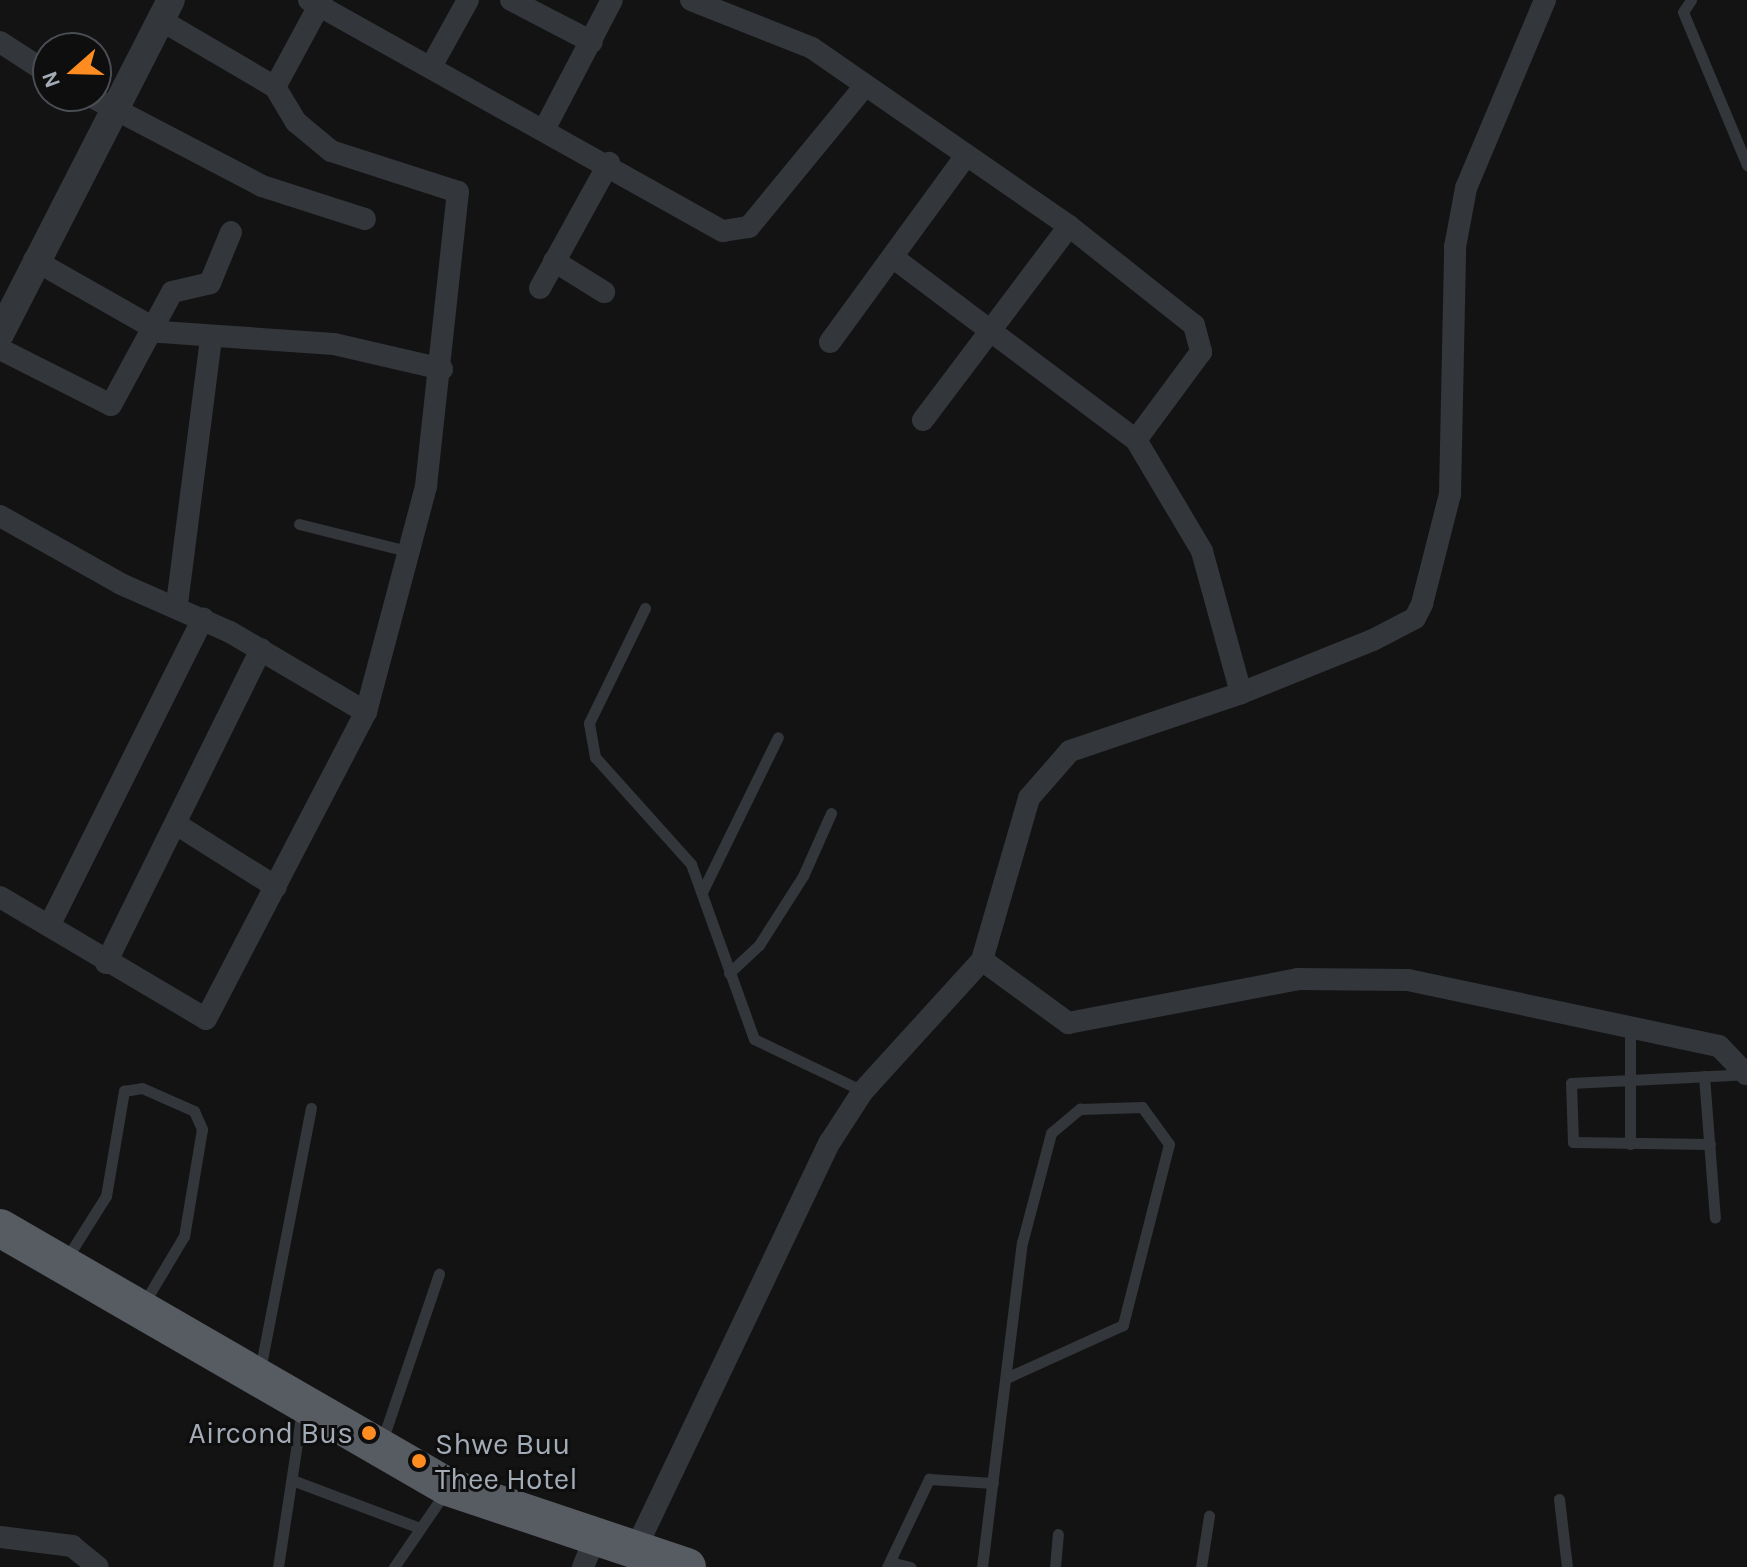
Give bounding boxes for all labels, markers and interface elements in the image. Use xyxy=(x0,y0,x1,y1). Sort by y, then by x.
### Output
north arrow xyxy=(32,32,112,112)
text: N xyxy=(36,68,66,91)
place label: Aircond Bus xyxy=(189,1415,353,1451)
marker: Aircond Bus xyxy=(360,1424,378,1442)
place label: Shwe Buu Thee Hotel xyxy=(435,1426,578,1496)
marker: Shwe Buu Thee Hotel xyxy=(410,1452,428,1470)

